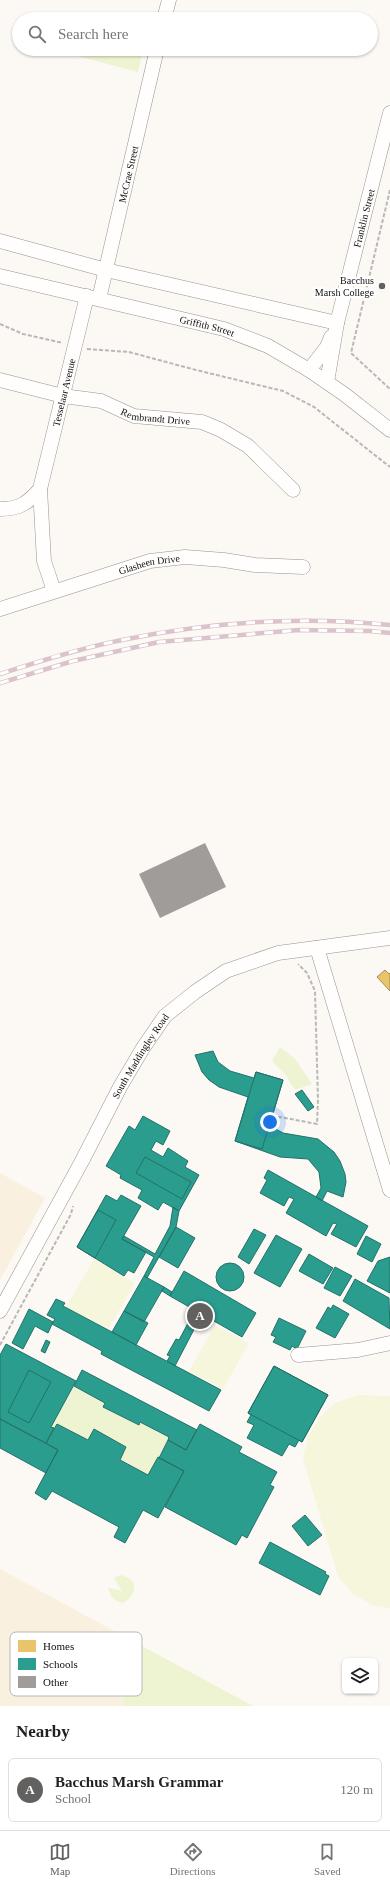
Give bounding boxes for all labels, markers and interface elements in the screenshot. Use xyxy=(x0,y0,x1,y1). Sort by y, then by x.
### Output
search box xyxy=(12,12,378,56)
icon: search xyxy=(26,23,48,45)
text: Search here xyxy=(58,26,128,42)
street label: McCrae Street xyxy=(116,145,140,204)
street label: Franklin Street xyxy=(351,188,376,248)
place label: Bacchus Marsh College xyxy=(315,275,375,298)
marker: Bacchus Marsh College xyxy=(377,281,387,291)
street label: Griffith Street xyxy=(179,313,236,338)
street label: Tesselaar Avenue xyxy=(50,357,77,428)
street label: Rembrandt Drive xyxy=(119,405,191,426)
street label: Glasheen Drive xyxy=(117,552,181,576)
street label: South Maddingley Road xyxy=(110,1012,170,1100)
your location xyxy=(260,1112,280,1132)
pin: A xyxy=(187,1301,213,1331)
legend xyxy=(10,1632,142,1696)
text: Homes xyxy=(43,1640,74,1652)
text: Schools xyxy=(43,1658,78,1670)
map controls xyxy=(342,1658,378,1694)
button: layers xyxy=(342,1658,378,1694)
text: Other xyxy=(43,1676,68,1688)
text: Nearby xyxy=(16,1722,70,1741)
text: Bacchus Marsh Grammar xyxy=(55,1774,223,1790)
text: A xyxy=(25,1782,35,1797)
text: 120 m xyxy=(340,1782,373,1797)
text: School xyxy=(55,1791,91,1806)
tab: Map xyxy=(49,1841,71,1877)
tab: Directions xyxy=(170,1841,215,1877)
tab: Saved xyxy=(314,1841,341,1877)

